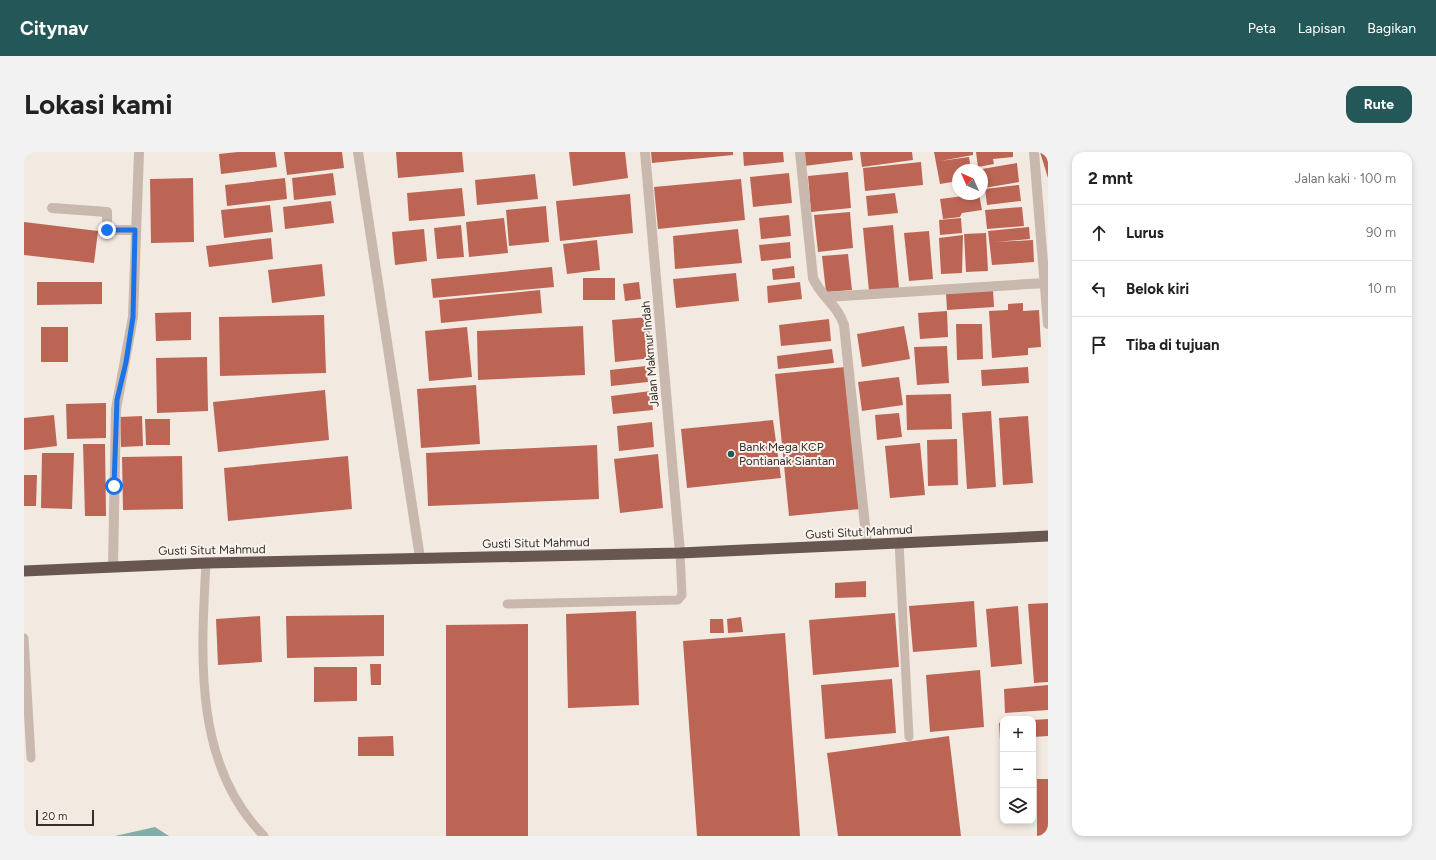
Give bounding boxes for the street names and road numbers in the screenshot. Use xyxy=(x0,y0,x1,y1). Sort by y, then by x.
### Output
street label: Jalan Makmur Indah xyxy=(638,300,662,408)
street label: Gusti Situt Mahmud xyxy=(805,522,913,542)
street label: Gusti Situt Mahmud xyxy=(482,535,590,551)
street label: Gusti Situt Mahmud xyxy=(158,542,266,558)

